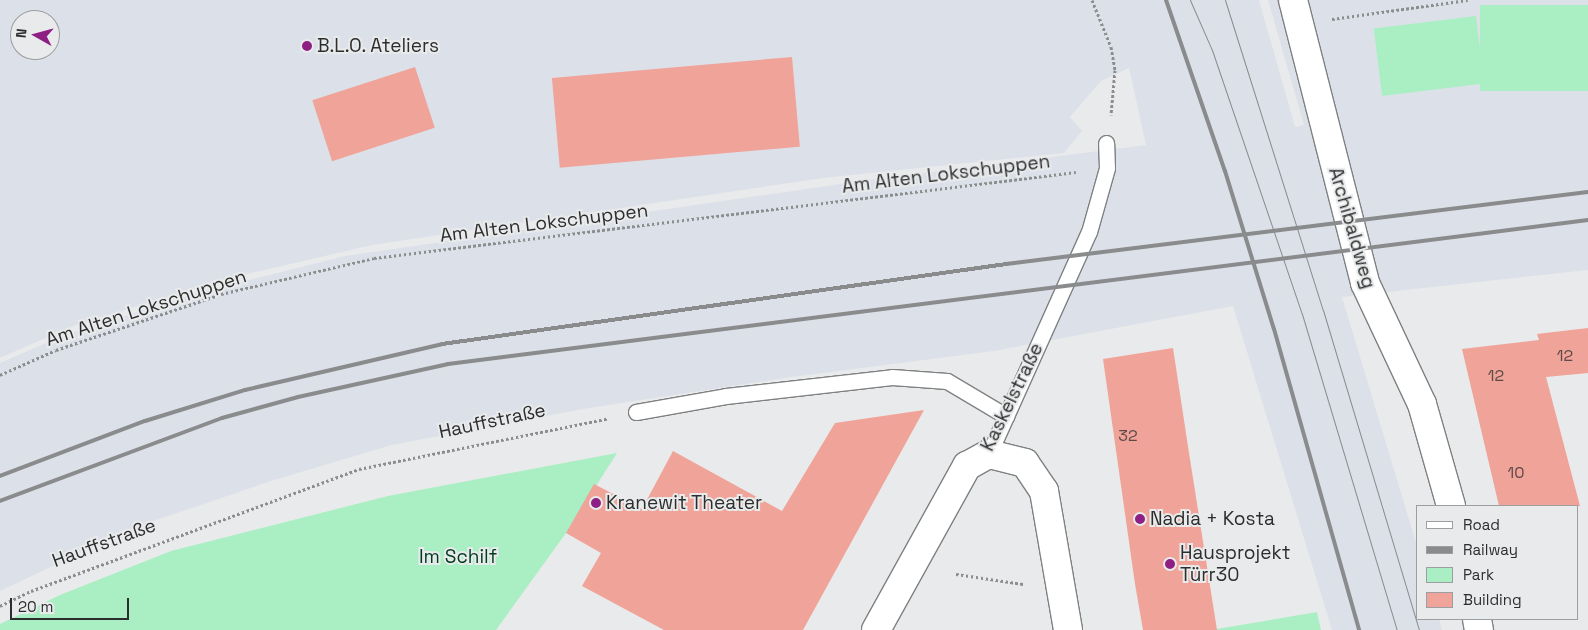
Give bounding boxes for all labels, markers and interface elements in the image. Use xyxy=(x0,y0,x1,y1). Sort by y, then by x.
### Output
north arrow xyxy=(10,10,60,60)
text: N xyxy=(12,28,31,39)
place label: B.L.O. Ateliers xyxy=(317,35,440,57)
marker: B.L.O. Ateliers xyxy=(301,40,313,52)
street label: Am Alten Lokschuppen xyxy=(840,150,1052,198)
street label: Archibaldweg xyxy=(1324,165,1380,291)
street label: Am Alten Lokschuppen xyxy=(438,199,650,247)
street label: Am Alten Lokschuppen xyxy=(43,265,249,351)
street label: Kaskelstraße xyxy=(976,339,1048,455)
house number: 12 xyxy=(1557,346,1573,366)
house number: 12 xyxy=(1488,366,1504,386)
street label: Hauffstraße xyxy=(437,399,547,443)
house number: 32 xyxy=(1118,426,1138,446)
house number: 10 xyxy=(1508,463,1524,483)
place label: Kranewit Theater xyxy=(606,492,763,514)
marker: Kranewit Theater xyxy=(590,497,602,509)
legend xyxy=(1416,505,1578,620)
place label: Nadia + Kosta xyxy=(1150,508,1275,530)
marker: Nadia + Kosta xyxy=(1134,513,1146,525)
street label: Hauffstraße xyxy=(49,514,159,572)
text: Road xyxy=(1463,515,1500,534)
text: Railway xyxy=(1463,540,1518,559)
place label: Hausprojekt Türr30 xyxy=(1180,542,1290,586)
park label: Im Schilf xyxy=(419,546,497,568)
marker: Hausprojekt Türr30 xyxy=(1164,558,1176,570)
text: Park xyxy=(1463,565,1494,584)
scale bar xyxy=(12,588,131,620)
text: Building xyxy=(1463,590,1522,609)
text: 20 m xyxy=(18,597,53,616)

